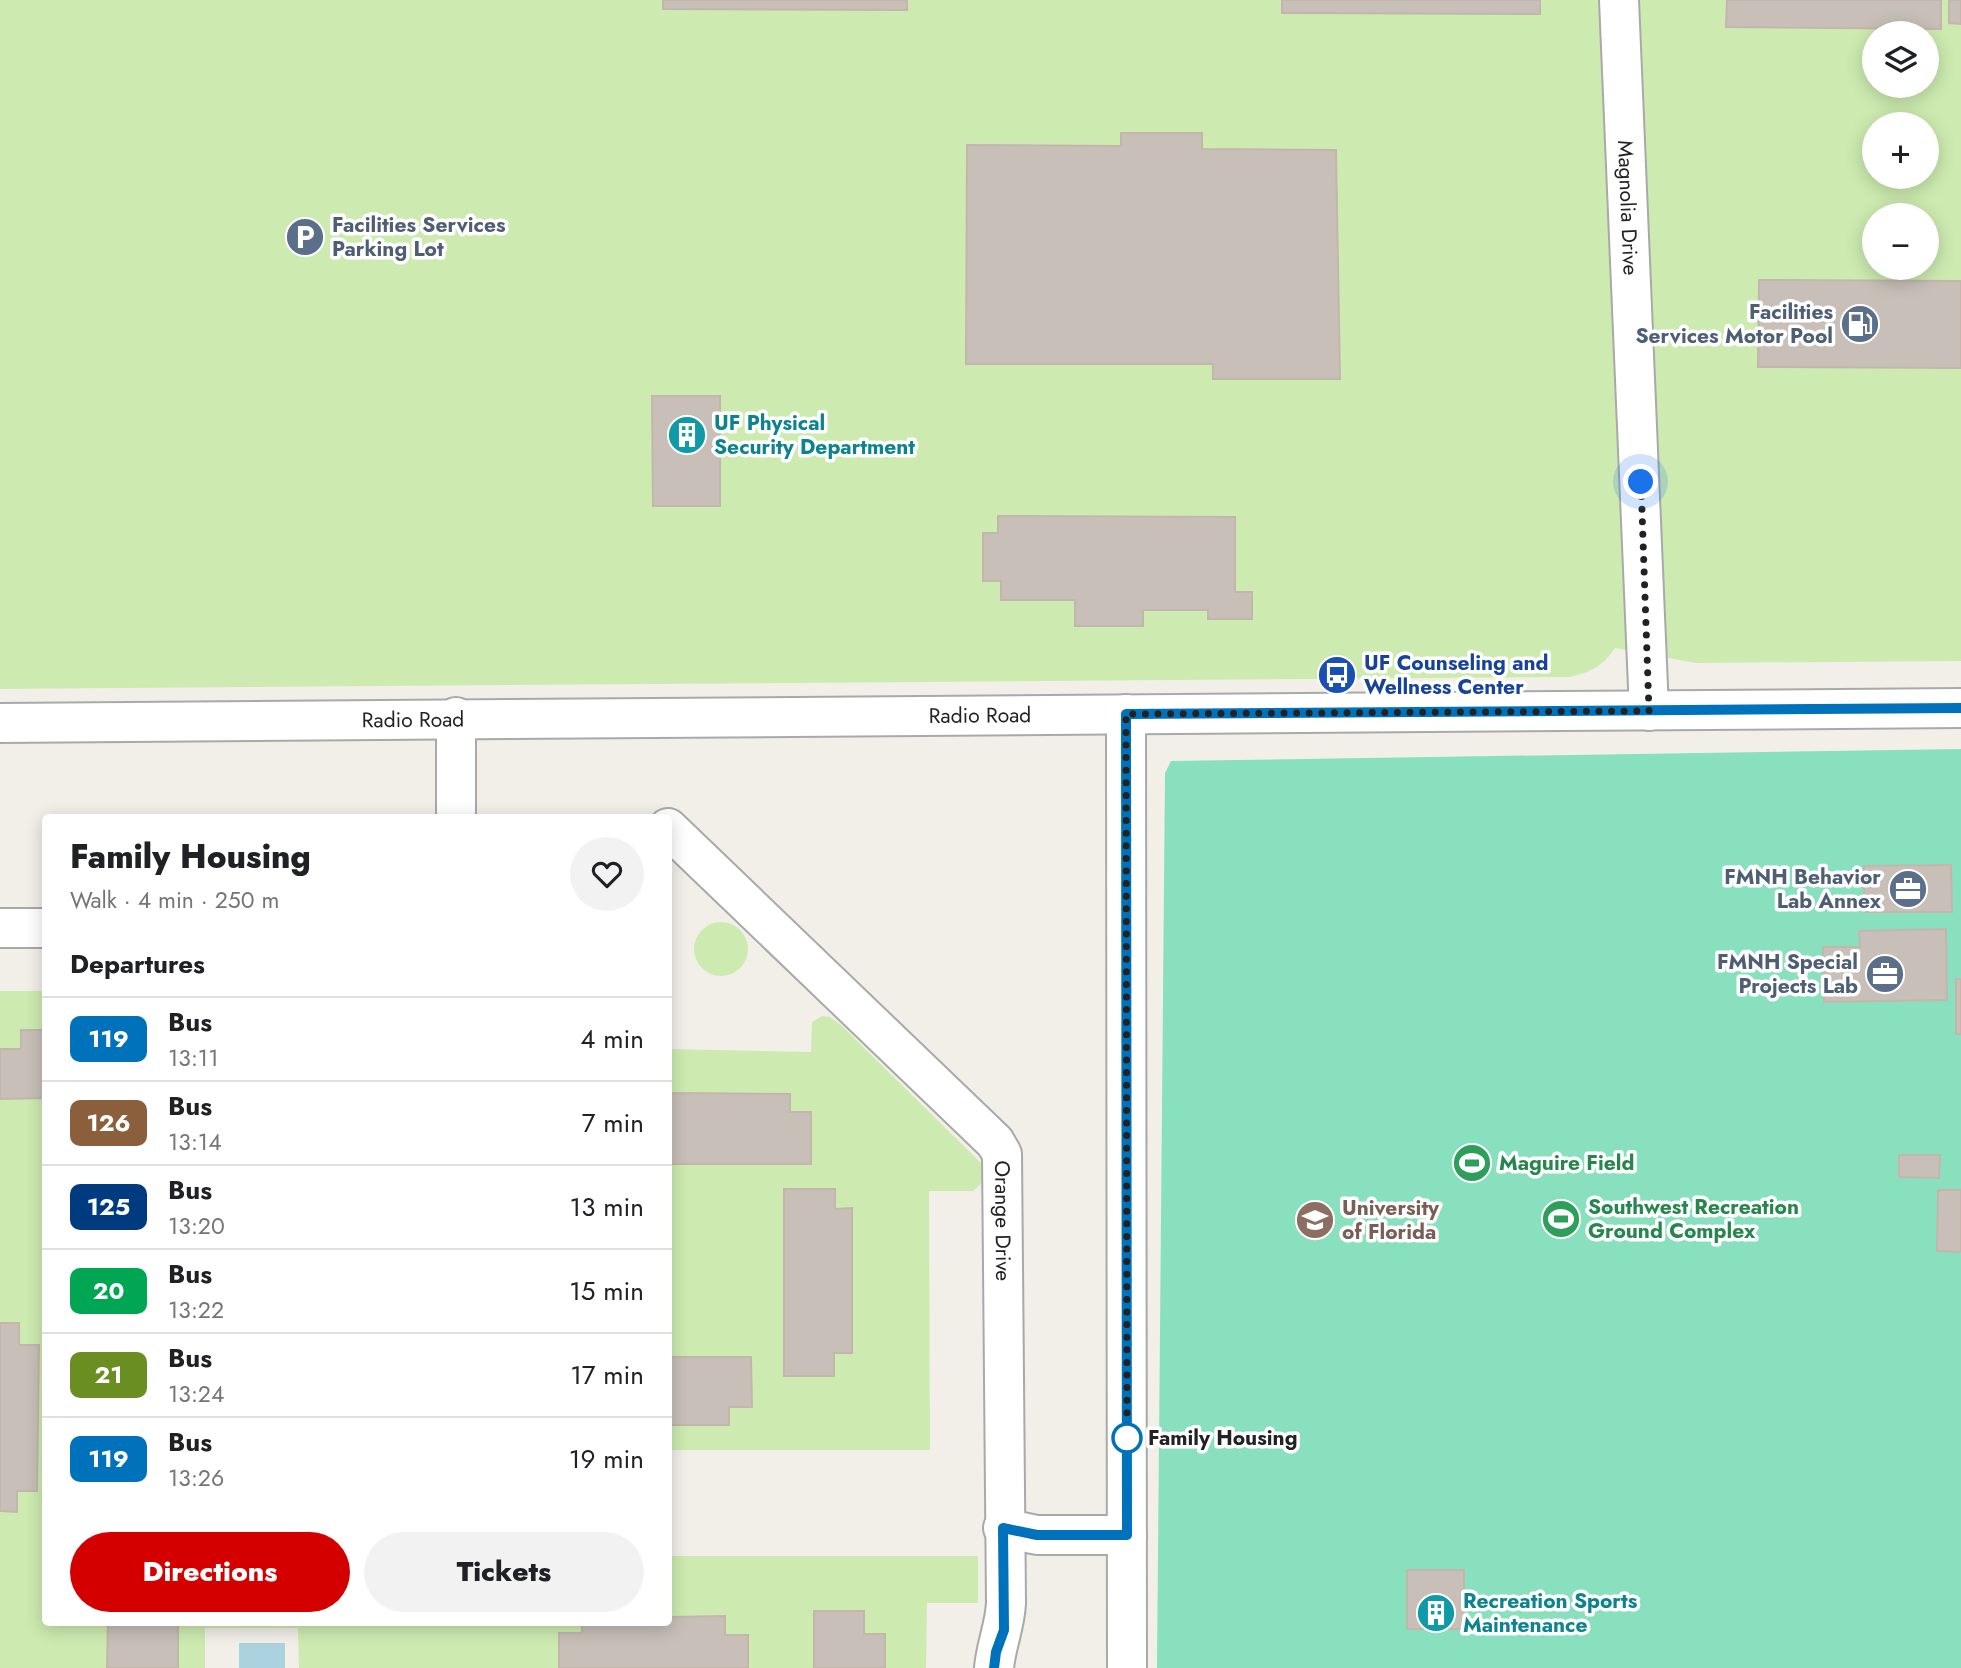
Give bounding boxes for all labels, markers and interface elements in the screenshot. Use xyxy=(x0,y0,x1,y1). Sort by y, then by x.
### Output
map controls xyxy=(1862,21,1939,280)
button: layers xyxy=(1862,21,1939,98)
button: + xyxy=(1862,112,1939,189)
street label: Magnolia Drive xyxy=(1610,140,1646,276)
button: − xyxy=(1862,203,1939,280)
place label: Facilities Services Parking Lot xyxy=(332,210,506,264)
parking icon: Facilities Services Parking Lot xyxy=(284,216,326,258)
place label: Facilities Services Motor Pool xyxy=(1635,297,1833,351)
fuel station icon: Facilities Services Motor Pool xyxy=(1839,303,1881,345)
place label: UF Physical Security Department xyxy=(714,408,915,462)
building icon: UF Physical Security Department xyxy=(666,414,708,456)
your location xyxy=(1623,464,1658,499)
place label: UF Counseling and Wellness Center xyxy=(1364,648,1549,702)
bus stop icon: UF Counseling and Wellness Center xyxy=(1316,654,1358,696)
street label: Radio Road xyxy=(929,700,1031,731)
street label: Radio Road xyxy=(362,704,464,735)
text: Family Housing xyxy=(70,833,311,880)
button: heart xyxy=(570,837,644,911)
place label: FMNH Behavior Lab Annex xyxy=(1724,862,1882,916)
office icon: FMNH Behavior Lab Annex xyxy=(1887,868,1929,910)
text: Walk · 4 min · 250 m xyxy=(70,883,279,917)
text: Departures xyxy=(70,945,205,983)
place label: FMNH Special Projects Lab xyxy=(1717,947,1858,1001)
office icon: FMNH Special Projects Lab xyxy=(1864,953,1906,995)
text: Bus xyxy=(168,1003,212,1041)
text: 4 min xyxy=(580,1020,644,1058)
text: 119 xyxy=(88,1021,129,1056)
text: 13:11 xyxy=(168,1041,219,1075)
text: Bus xyxy=(168,1087,212,1125)
text: 7 min xyxy=(582,1104,644,1142)
text: 126 xyxy=(86,1105,131,1140)
text: 13:14 xyxy=(168,1125,222,1159)
sports icon: Maguire Field xyxy=(1451,1142,1493,1184)
place label: Maguire Field xyxy=(1499,1148,1634,1178)
street label: Orange Drive xyxy=(987,1160,1018,1281)
text: Bus xyxy=(168,1171,212,1209)
text: 13 min xyxy=(570,1188,644,1226)
text: 125 xyxy=(87,1189,130,1224)
place label: Southwest Recreation Ground Complex xyxy=(1588,1192,1799,1246)
place label: University of Florida xyxy=(1342,1193,1440,1247)
sports icon: Southwest Recreation Ground Complex xyxy=(1540,1198,1582,1240)
school or university icon: University of Florida xyxy=(1294,1199,1336,1241)
text: 13:20 xyxy=(168,1209,225,1243)
text: Bus xyxy=(168,1255,212,1293)
text: 15 min xyxy=(569,1272,644,1310)
text: 20 xyxy=(93,1273,124,1308)
text: 13:22 xyxy=(168,1293,224,1327)
text: Bus xyxy=(168,1339,212,1377)
text: 17 min xyxy=(570,1356,644,1394)
text: 21 xyxy=(95,1357,122,1392)
text: 13:24 xyxy=(168,1377,224,1411)
text: Bus xyxy=(168,1423,212,1461)
marker: Family Housing xyxy=(1112,1423,1142,1453)
place label: Family Housing xyxy=(1148,1423,1297,1453)
text: 19 min xyxy=(569,1440,644,1478)
text: 119 xyxy=(88,1441,129,1476)
text: 13:26 xyxy=(168,1461,224,1495)
button: Directions xyxy=(70,1532,350,1612)
button: Tickets xyxy=(364,1532,644,1612)
place label: Recreation Sports Maintenance xyxy=(1463,1586,1638,1640)
building icon: Recreation Sports Maintenance xyxy=(1415,1592,1457,1634)

